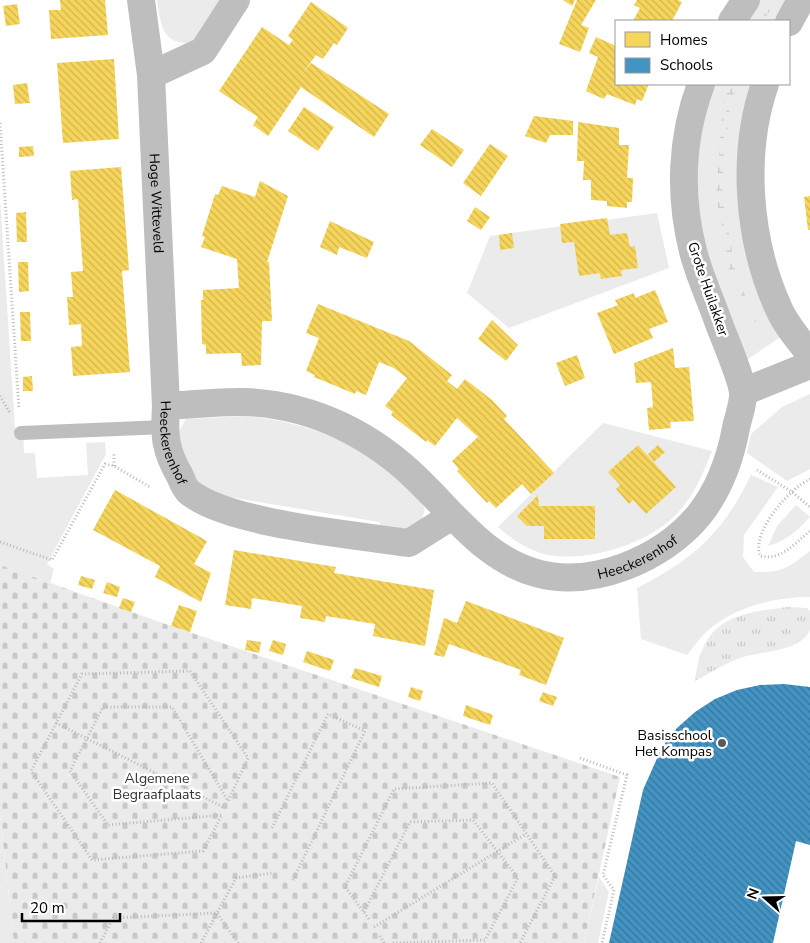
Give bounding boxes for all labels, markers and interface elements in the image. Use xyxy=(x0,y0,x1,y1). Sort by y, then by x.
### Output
legend xyxy=(615,20,790,85)
text: Homes xyxy=(660,30,708,50)
text: Schools xyxy=(660,55,713,75)
street label: Hoge Witteveld xyxy=(145,153,169,254)
street label: Grote Huilakker xyxy=(683,239,733,339)
street label: Heeckerenhof xyxy=(156,400,192,488)
street label: Heeckerenhof xyxy=(595,530,682,584)
place label: Basisschool Het Kompas xyxy=(635,726,713,761)
marker: Basisschool Het Kompas xyxy=(716,737,728,749)
park label: Algemene Begraafplaats xyxy=(113,769,201,804)
north arrow xyxy=(740,873,790,923)
text: N xyxy=(743,886,764,902)
scale bar xyxy=(22,890,120,922)
text: 20 m xyxy=(30,898,65,918)

